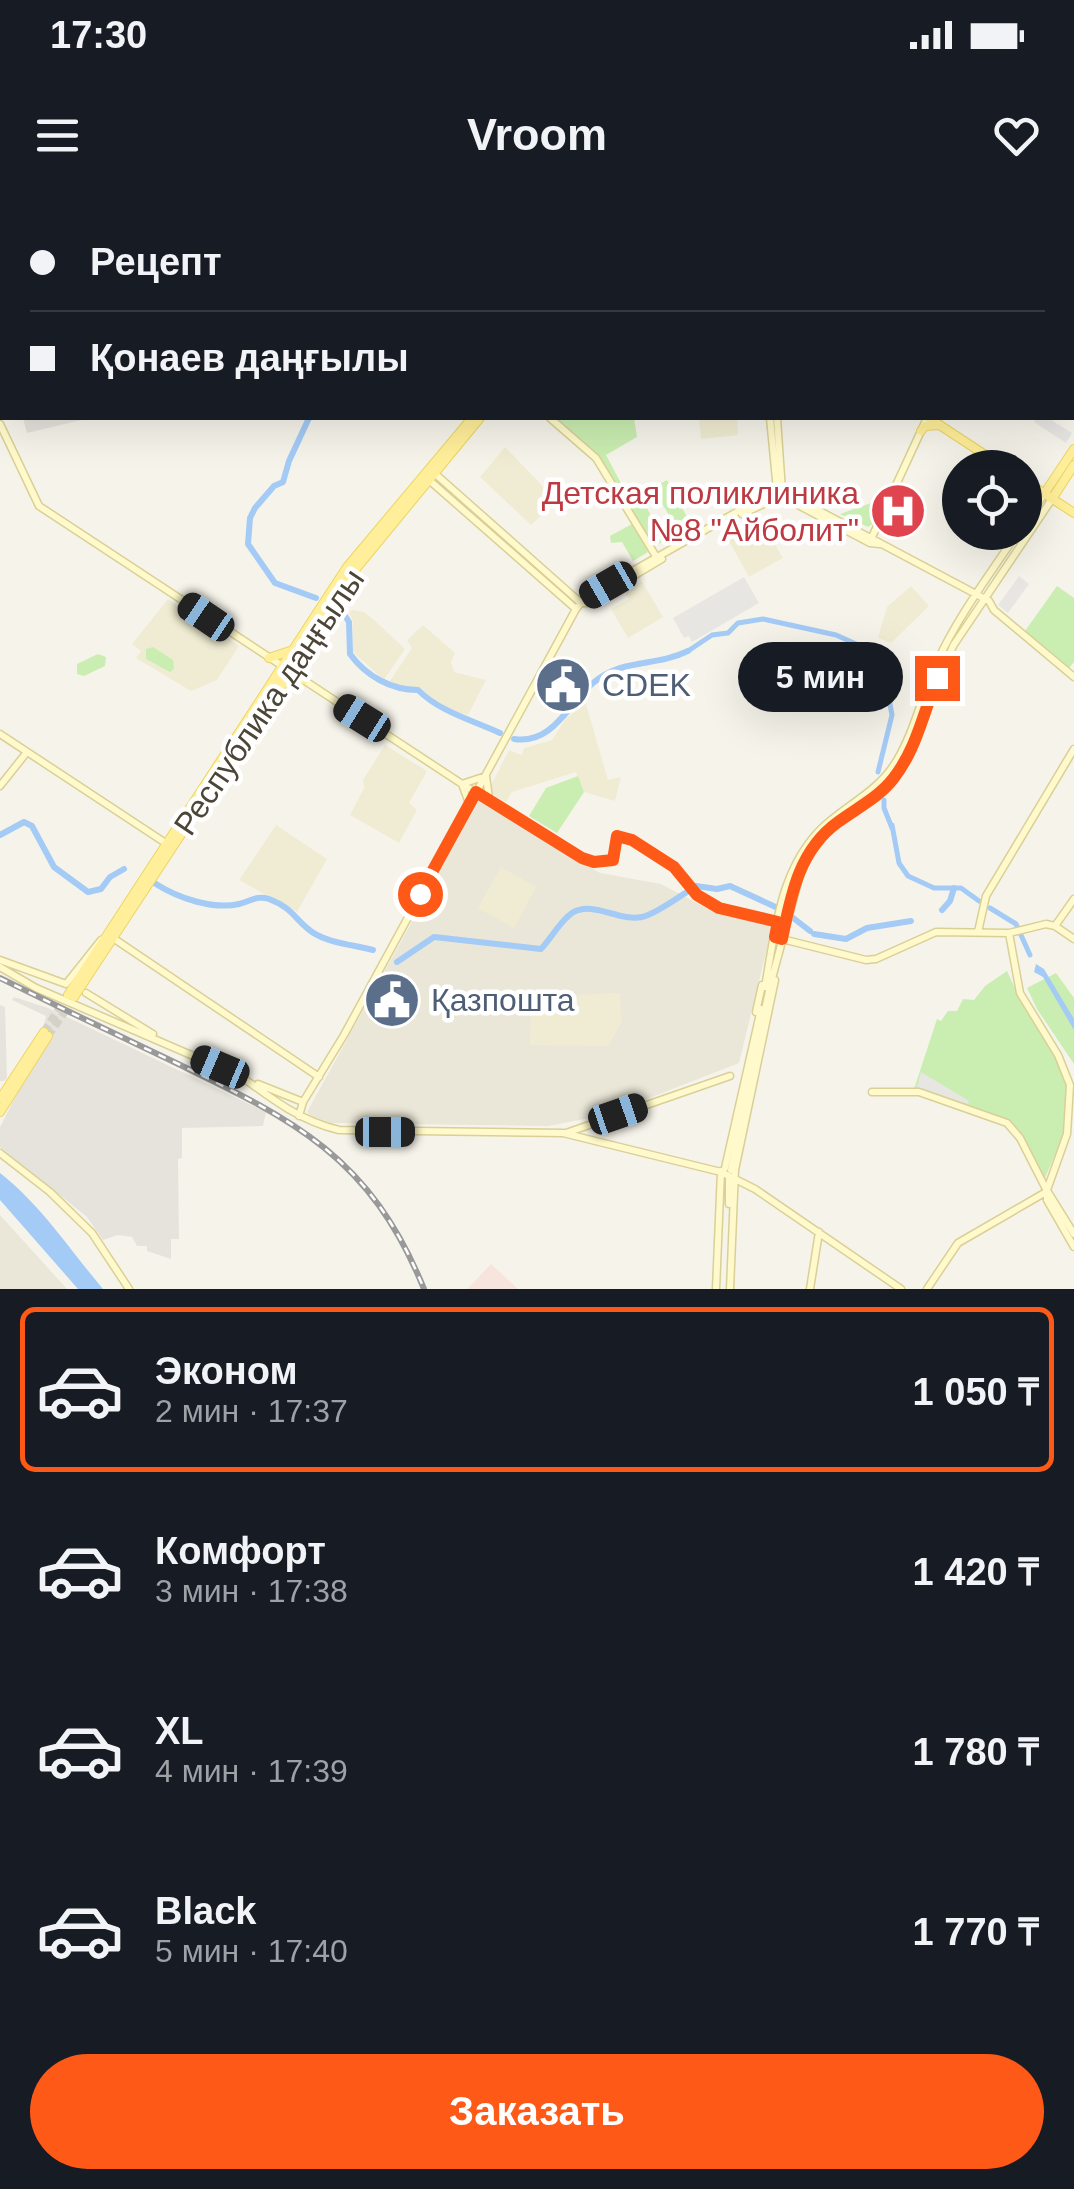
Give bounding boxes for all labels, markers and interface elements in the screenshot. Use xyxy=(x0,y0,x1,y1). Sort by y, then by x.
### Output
text: 17:30 xyxy=(50,14,147,56)
icon: menu xyxy=(30,108,85,163)
icon: heart xyxy=(989,108,1044,163)
text: Vroom xyxy=(467,109,607,160)
text: Рецепт xyxy=(90,241,222,283)
text: Қонаев даңғылы xyxy=(90,337,409,379)
map controls xyxy=(942,450,1042,550)
button: locate xyxy=(942,450,1042,550)
place label: Детская поликлиника №8 "Айболит" xyxy=(542,475,859,548)
hospital icon: Детская поликлиника №8 "Айболит" xyxy=(868,481,928,541)
car xyxy=(575,557,641,613)
street label: Республика даңғылы xyxy=(167,562,371,842)
car xyxy=(173,588,239,646)
callout: 5 мин xyxy=(737,643,902,713)
public building icon: CDEK xyxy=(533,655,593,715)
route end xyxy=(915,656,960,701)
text: 5 мин xyxy=(776,659,865,695)
place label: CDEK xyxy=(602,667,691,703)
car xyxy=(329,689,395,747)
route start xyxy=(398,872,443,917)
public building icon: Қазпошта xyxy=(362,970,422,1030)
place label: Қазпошта xyxy=(431,982,575,1018)
car xyxy=(187,1041,253,1093)
car xyxy=(585,1090,651,1138)
car xyxy=(355,1117,415,1147)
icon: car xyxy=(35,1345,125,1435)
text: Эконом xyxy=(155,1350,298,1392)
text: 1 050 ₸ xyxy=(913,1371,1039,1413)
text: 2 мин · 17:37 xyxy=(155,1393,348,1429)
icon: car xyxy=(35,1525,125,1615)
text: Комфорт xyxy=(155,1530,326,1572)
text: 1 420 ₸ xyxy=(913,1551,1039,1593)
text: 3 мин · 17:38 xyxy=(155,1573,348,1609)
icon: car xyxy=(35,1705,125,1795)
text: XL xyxy=(155,1710,204,1752)
text: 1 780 ₸ xyxy=(913,1731,1039,1773)
text: 4 мин · 17:39 xyxy=(155,1753,348,1789)
icon: car xyxy=(35,1885,125,1975)
text: Black xyxy=(155,1890,256,1932)
text: 1 770 ₸ xyxy=(913,1911,1039,1953)
text: 5 мин · 17:40 xyxy=(155,1933,348,1969)
button: Заказать xyxy=(30,2054,1044,2169)

